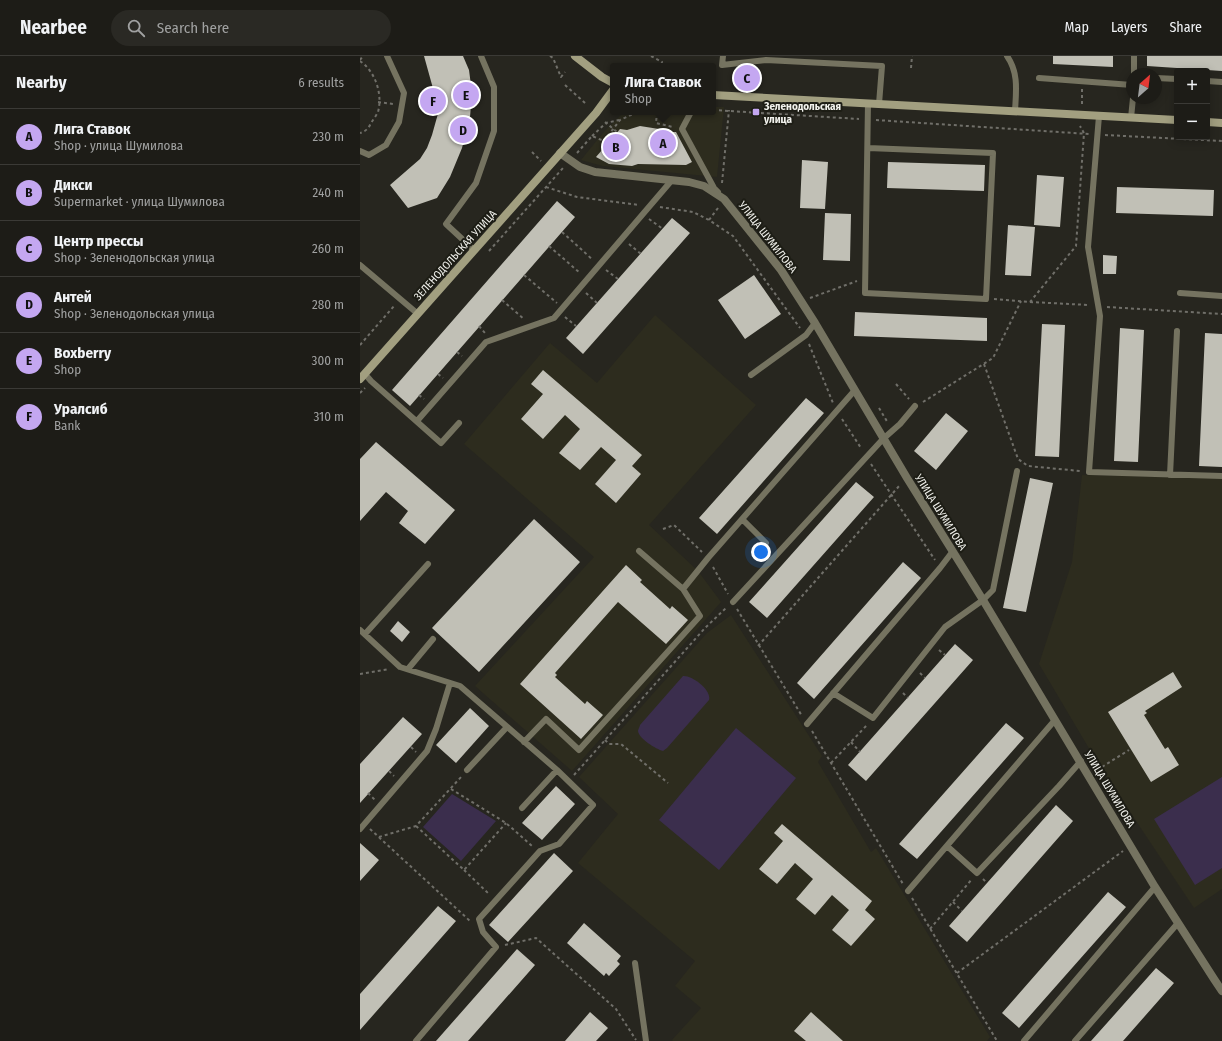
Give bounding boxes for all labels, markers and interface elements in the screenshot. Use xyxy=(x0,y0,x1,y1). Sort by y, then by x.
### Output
search box xyxy=(111,10,391,46)
text: Nearbee xyxy=(20,16,87,39)
icon: search xyxy=(125,17,147,39)
text: Search here xyxy=(157,19,229,37)
text: Map xyxy=(1065,19,1089,36)
text: Layers xyxy=(1111,19,1147,36)
text: Share xyxy=(1169,19,1202,36)
popup xyxy=(610,63,716,115)
pin: C xyxy=(734,63,760,93)
north arrow xyxy=(1126,68,1162,104)
map controls xyxy=(1174,68,1210,140)
button: + xyxy=(1174,68,1210,104)
text: Nearby xyxy=(16,72,67,93)
text: Лига Ставок xyxy=(625,73,701,91)
text: 6 results xyxy=(298,75,344,90)
pin: E xyxy=(453,80,479,110)
pin: F xyxy=(420,86,446,116)
text: Shop xyxy=(625,91,652,106)
place label: Зеленодольская улица xyxy=(763,100,841,126)
button: − xyxy=(1174,104,1210,140)
marker: Зеленодольская улица xyxy=(751,107,761,117)
pin: D xyxy=(450,115,476,145)
text: Лига Ставок xyxy=(54,120,130,138)
pin: A xyxy=(650,128,676,158)
text: A xyxy=(25,129,33,144)
text: 230 m xyxy=(313,129,344,144)
pin: B xyxy=(603,132,629,162)
text: Shop · улица Шумилова xyxy=(54,138,183,153)
text: Дикси xyxy=(54,176,93,194)
text: B xyxy=(25,185,33,200)
text: 240 m xyxy=(312,185,344,200)
text: Supermarket · улица Шумилова xyxy=(54,194,225,209)
street label: УЛИЦА ШУМИЛОВА xyxy=(735,198,800,276)
street label: ЗЕЛЕНОДОЛЬСКАЯ УЛИЦА xyxy=(411,207,499,303)
text: Центр прессы xyxy=(54,232,144,250)
text: C xyxy=(26,241,32,256)
text: 260 m xyxy=(312,241,344,256)
text: Shop · Зеленодольская улица xyxy=(54,250,215,265)
text: Антей xyxy=(54,288,92,306)
text: D xyxy=(25,297,33,312)
text: 280 m xyxy=(312,297,344,312)
text: Shop · Зеленодольская улица xyxy=(54,306,215,321)
text: Boxberry xyxy=(54,344,111,362)
text: E xyxy=(26,353,32,368)
text: 300 m xyxy=(312,353,344,368)
text: Shop xyxy=(54,362,81,377)
text: Уралсиб xyxy=(54,400,108,418)
text: F xyxy=(26,409,32,424)
text: 310 m xyxy=(314,409,344,424)
text: Bank xyxy=(54,418,80,433)
street label: УЛИЦА ШУМИЛОВА xyxy=(911,471,969,553)
your location xyxy=(751,542,771,562)
street label: УЛИЦА ШУМИЛОВА xyxy=(1081,748,1138,830)

